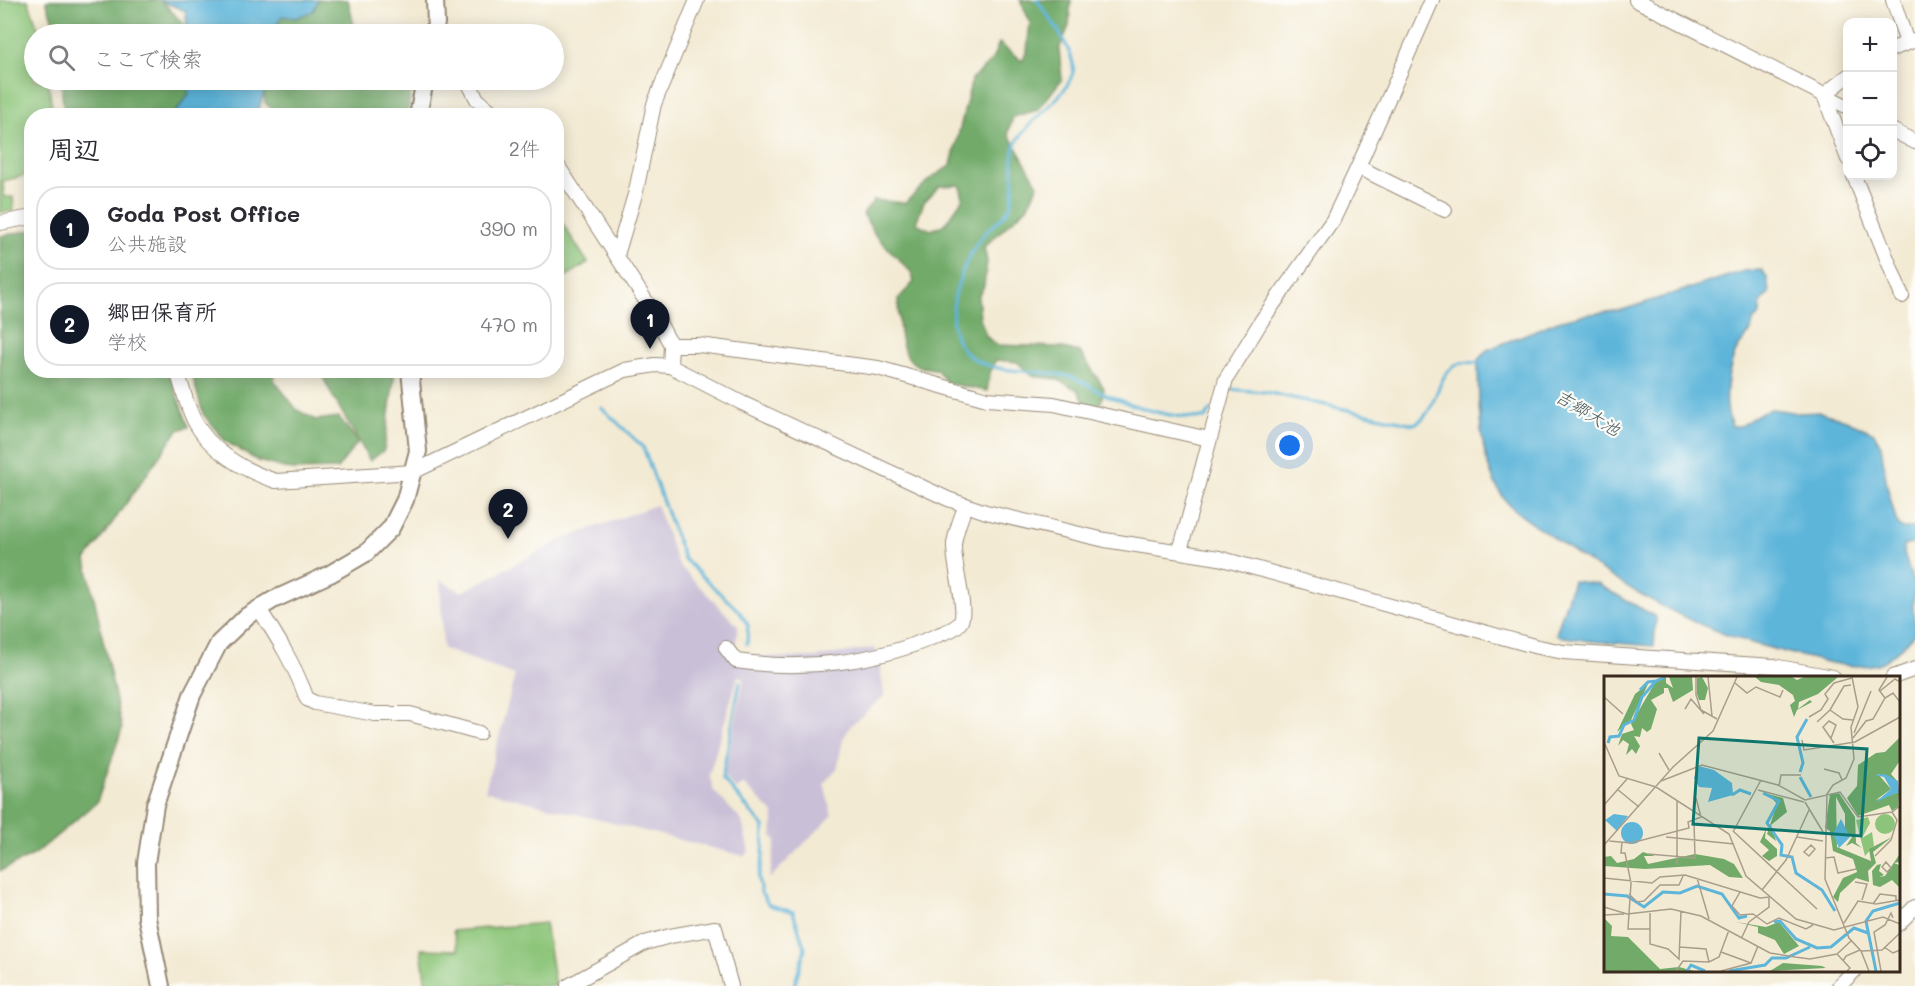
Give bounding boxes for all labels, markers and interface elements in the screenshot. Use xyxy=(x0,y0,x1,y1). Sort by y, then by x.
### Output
map controls xyxy=(1843,18,1897,180)
button: + xyxy=(1843,18,1897,72)
search box xyxy=(24,24,564,90)
icon: search xyxy=(45,41,78,74)
text: ここで検索 xyxy=(93,44,203,73)
button: − xyxy=(1843,72,1897,126)
button: locate xyxy=(1843,126,1897,180)
text: 周辺 xyxy=(48,132,100,166)
text: 2件 xyxy=(509,135,540,161)
text: Goda Post Office xyxy=(107,199,300,228)
text: 1 xyxy=(65,215,74,241)
text: 390 m xyxy=(480,215,538,241)
text: 公共施設 xyxy=(107,230,187,256)
text: 郷田保育所 xyxy=(107,297,217,326)
pin: 1 xyxy=(630,300,670,349)
text: 2 xyxy=(64,311,75,337)
text: 470 m xyxy=(480,311,538,337)
text: 学校 xyxy=(107,328,147,354)
water label: 吉郷大池 xyxy=(1551,383,1626,441)
your location xyxy=(1275,431,1304,460)
pin: 2 xyxy=(488,490,528,539)
inset map xyxy=(1604,676,1900,971)

